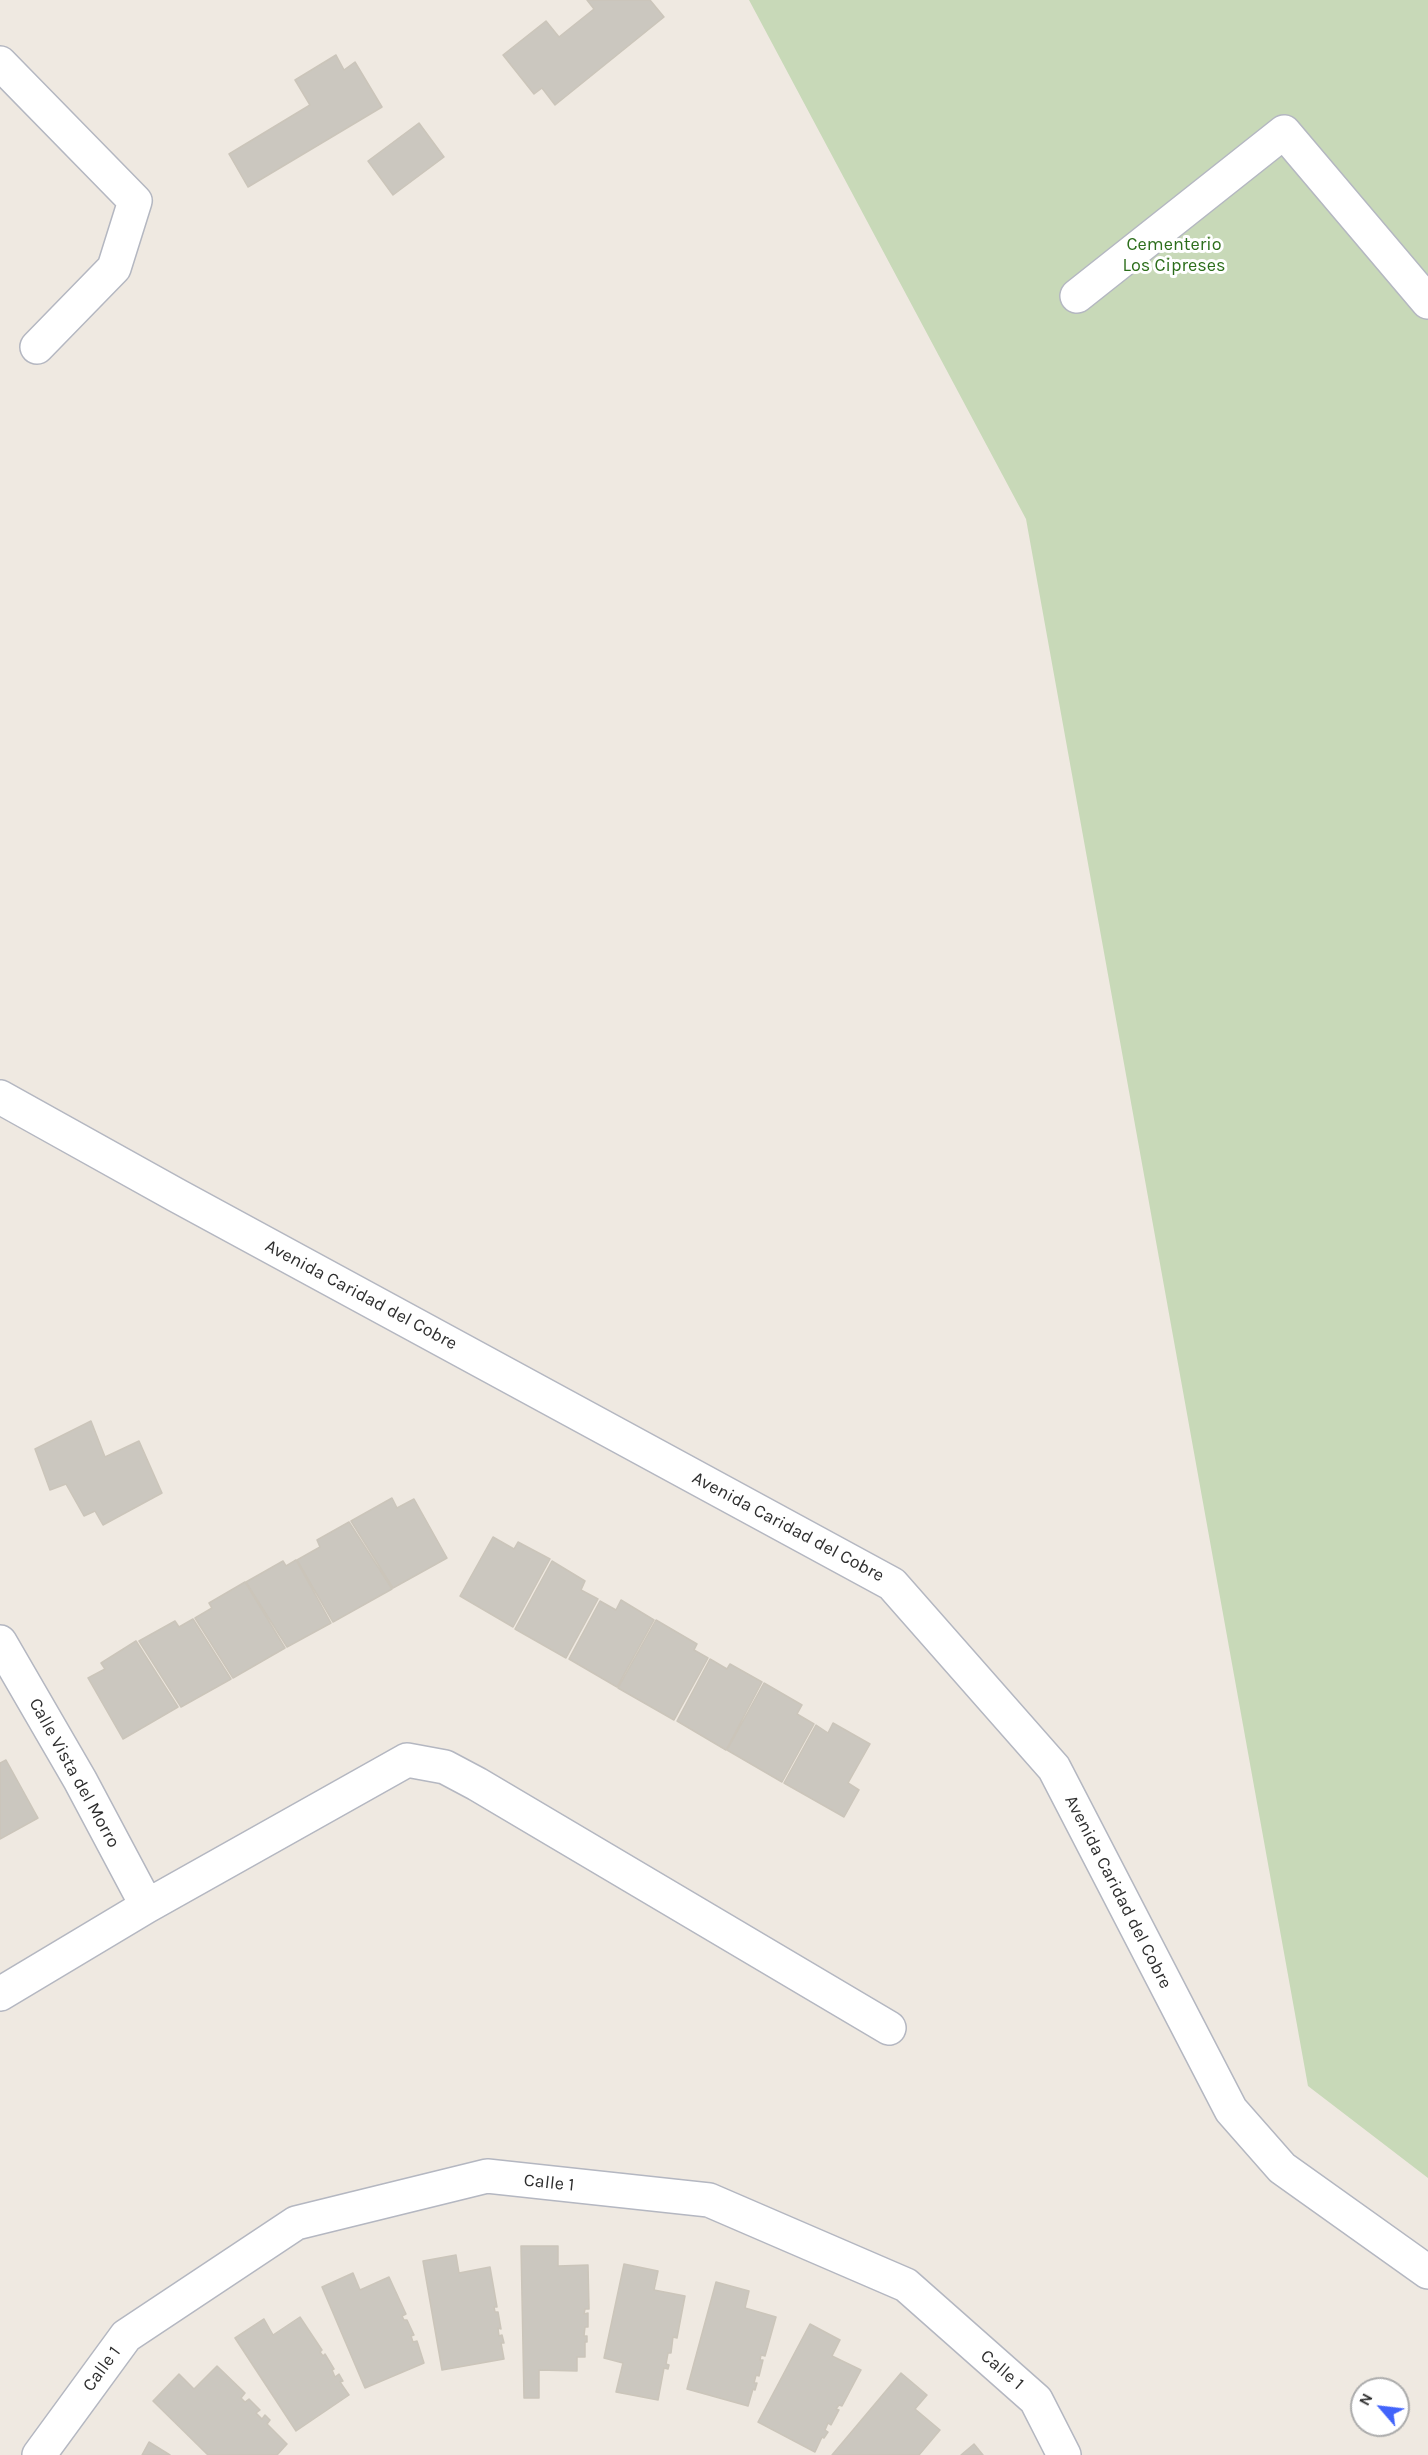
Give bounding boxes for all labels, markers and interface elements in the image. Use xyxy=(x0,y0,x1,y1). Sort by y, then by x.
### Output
park label: Cementerio Los Cipreses xyxy=(1123,234,1225,276)
street label: Avenida Caridad del Cobre xyxy=(261,1235,461,1355)
street label: Avenida Caridad del Cobre xyxy=(688,1467,888,1587)
street label: Calle Vista del Morro xyxy=(24,1694,124,1852)
street label: Avenida Caridad del Cobre xyxy=(1060,1792,1176,1992)
street label: Calle 1 xyxy=(523,2170,575,2196)
street label: Calle 1 xyxy=(78,2342,126,2396)
street label: Calle 1 xyxy=(976,2345,1028,2395)
north arrow xyxy=(1350,2377,1410,2437)
text: N xyxy=(1354,2390,1377,2409)

